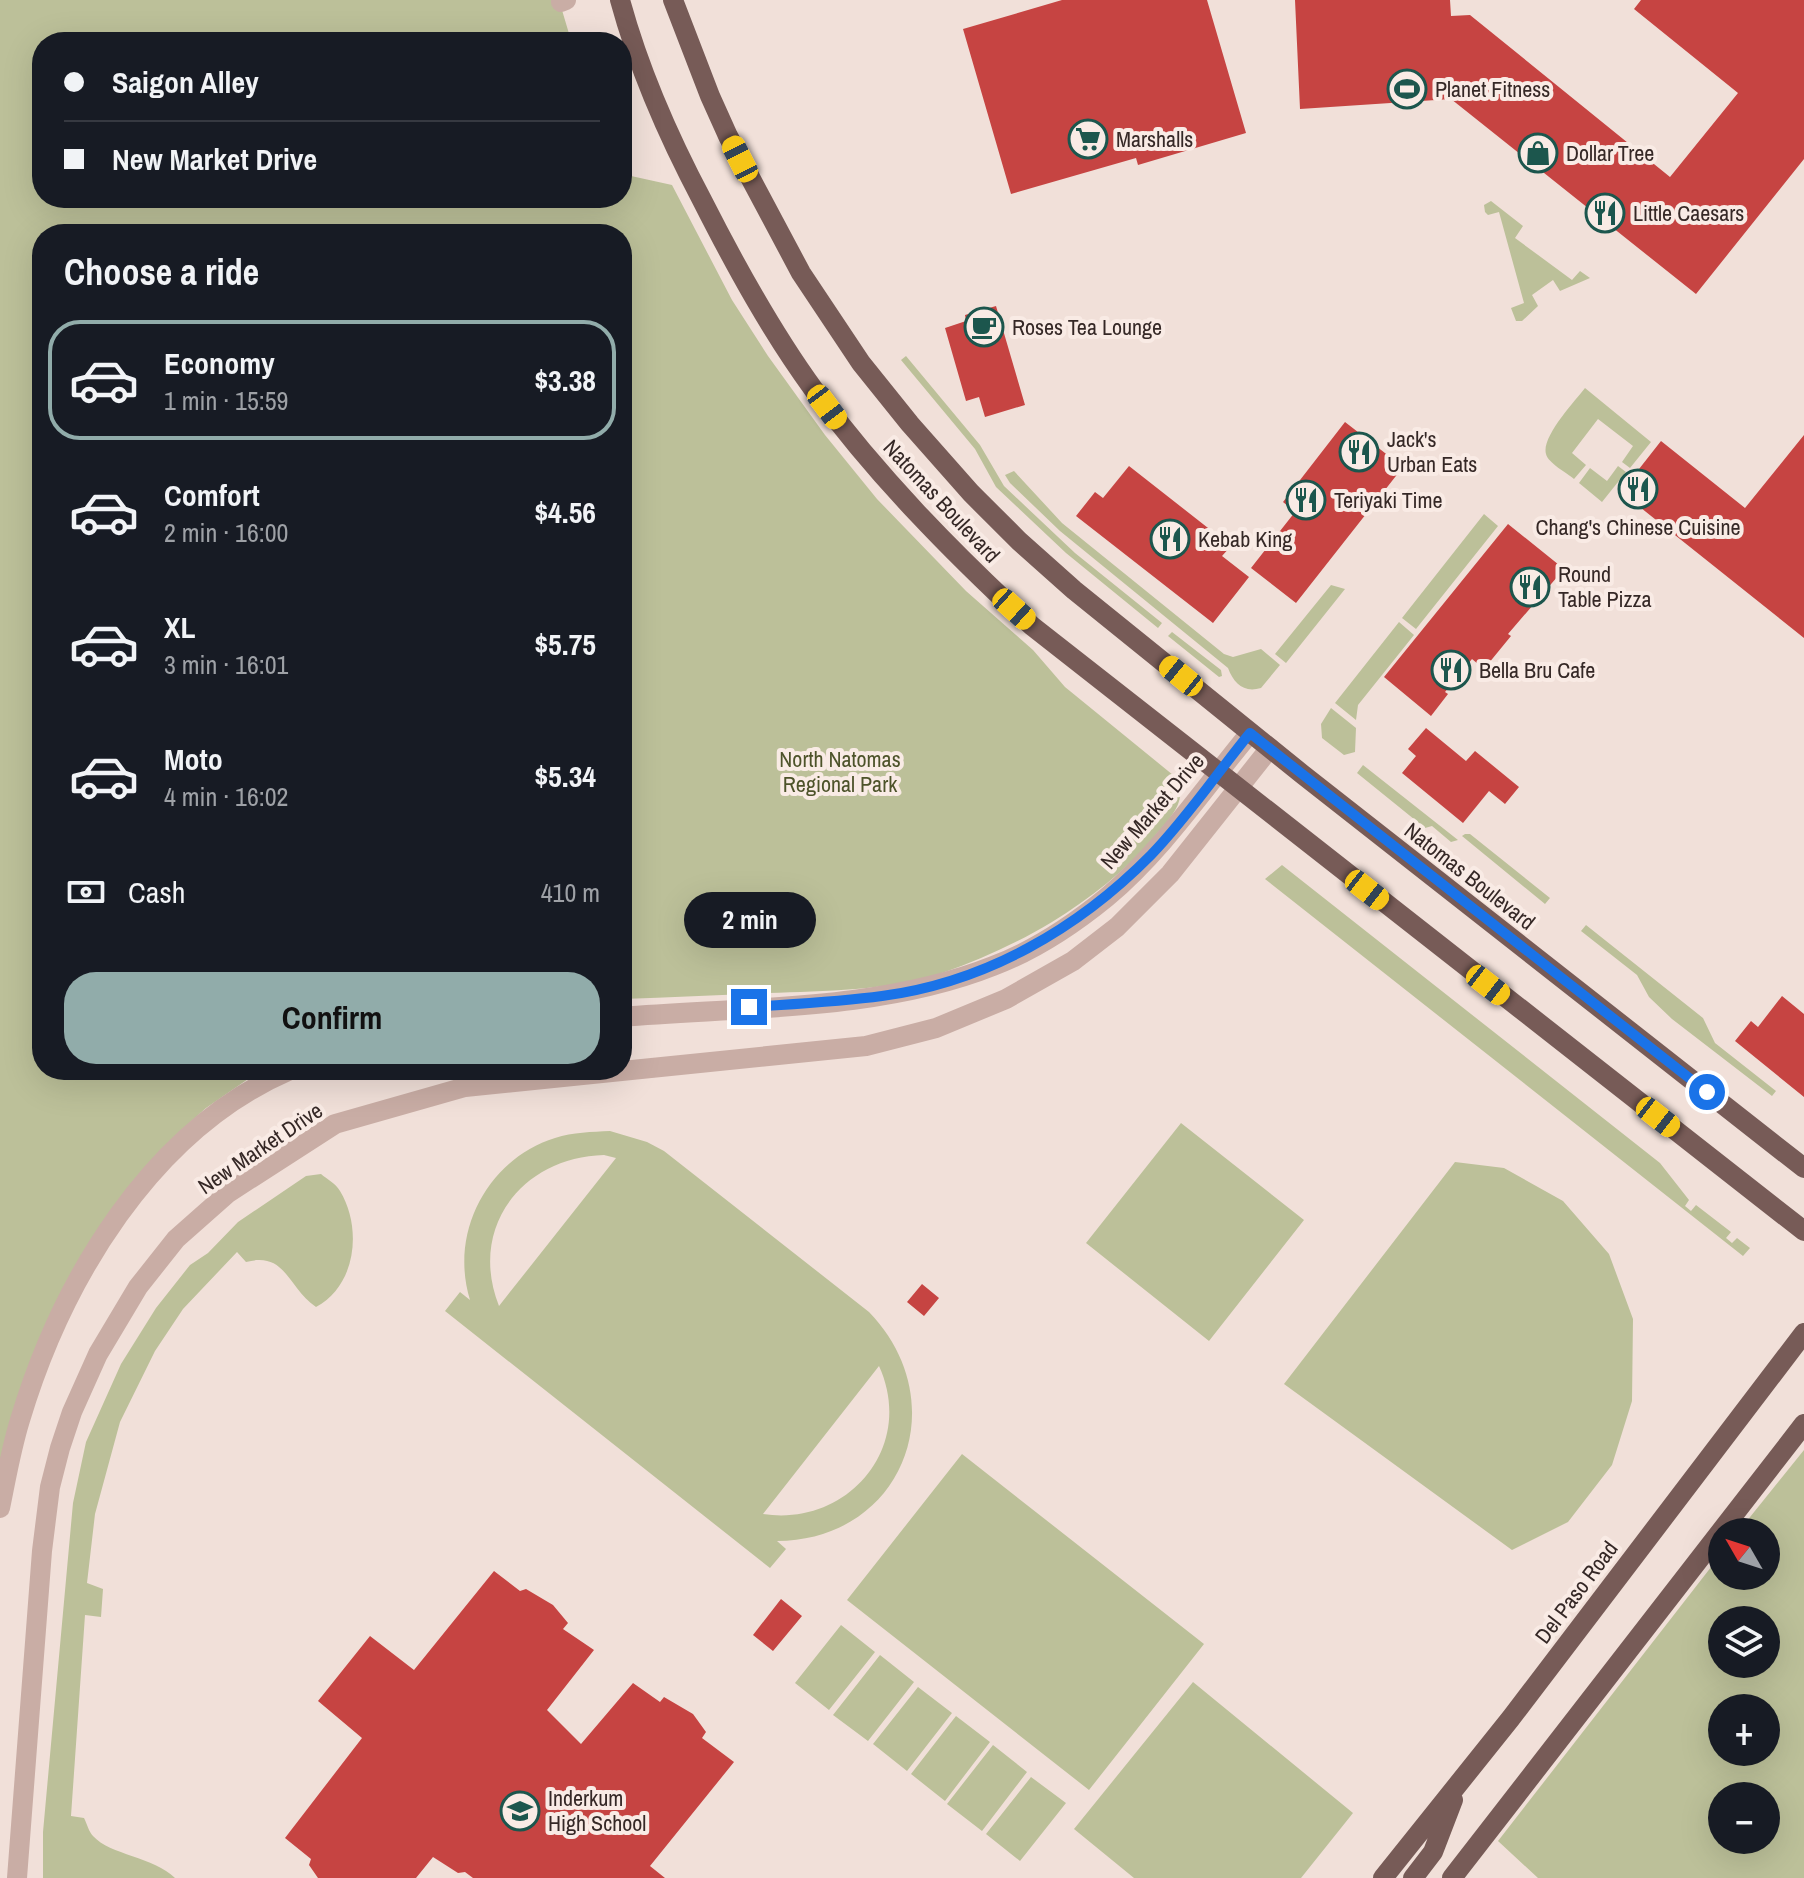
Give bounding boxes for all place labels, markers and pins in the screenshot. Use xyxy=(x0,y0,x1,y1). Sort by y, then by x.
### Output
sports icon: Planet Fitness xyxy=(1386,68,1428,110)
place label: Planet Fitness xyxy=(1435,74,1550,104)
supermarket icon: Marshalls xyxy=(1067,118,1109,160)
place label: Marshalls xyxy=(1116,124,1193,154)
shop icon: Dollar Tree xyxy=(1517,132,1559,174)
place label: Dollar Tree xyxy=(1566,138,1654,168)
restaurant icon: Little Caesars xyxy=(1584,192,1626,234)
place label: Little Caesars xyxy=(1633,198,1744,228)
cafe icon: Roses Tea Lounge xyxy=(963,306,1005,348)
place label: Roses Tea Lounge xyxy=(1012,312,1162,342)
place label: Jack's Urban Eats xyxy=(1387,424,1477,479)
restaurant icon: Jack's Urban Eats xyxy=(1338,431,1380,473)
restaurant icon: Chang's Chinese Cuisine xyxy=(1617,468,1659,510)
restaurant icon: Teriyaki Time xyxy=(1285,479,1327,521)
place label: Teriyaki Time xyxy=(1334,485,1443,515)
place label: Chang's Chinese Cuisine xyxy=(1535,512,1741,542)
restaurant icon: Kebab King xyxy=(1149,518,1191,560)
place label: Kebab King xyxy=(1198,524,1292,554)
place label: Round Table Pizza xyxy=(1558,559,1652,614)
restaurant icon: Round Table Pizza xyxy=(1509,566,1551,608)
restaurant icon: Bella Bru Cafe xyxy=(1430,649,1472,691)
place label: Bella Bru Cafe xyxy=(1479,655,1595,685)
place label: Inderkum High School xyxy=(548,1783,646,1838)
school or university icon: Inderkum High School xyxy=(499,1790,541,1832)

